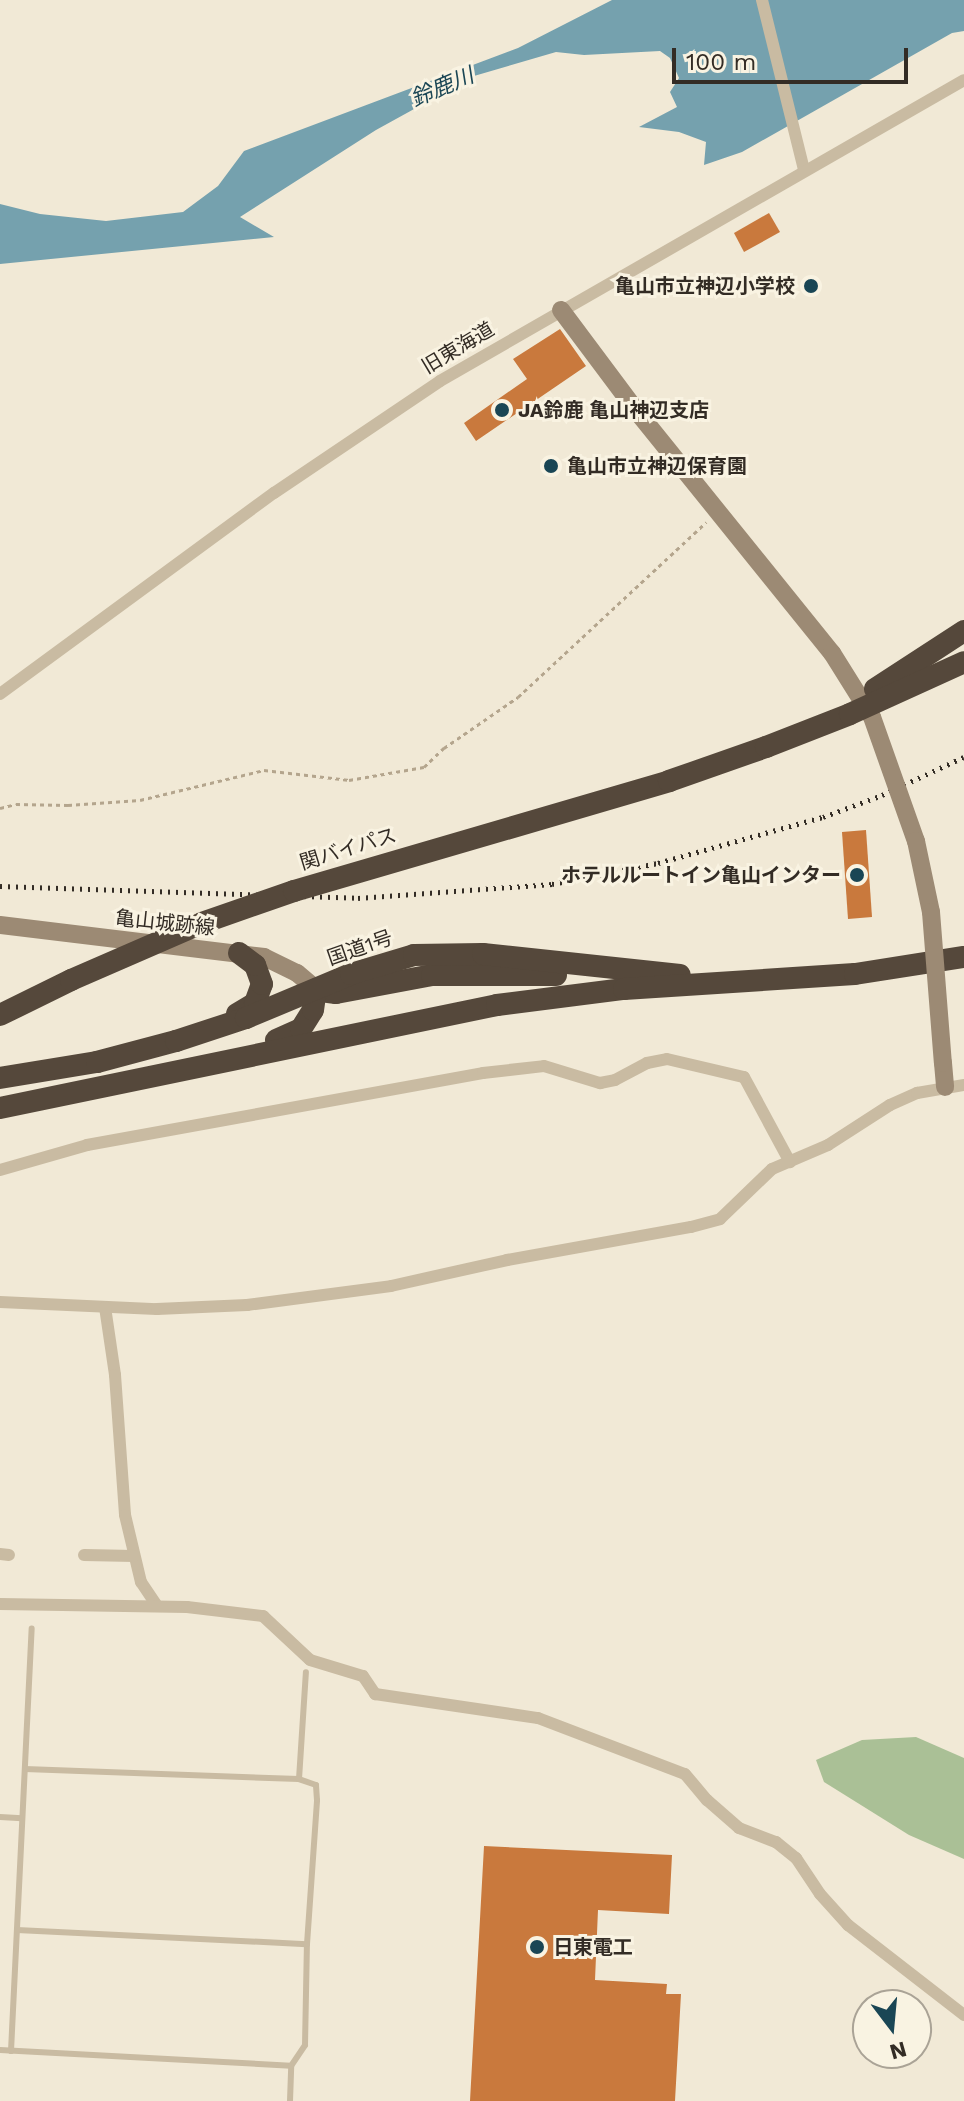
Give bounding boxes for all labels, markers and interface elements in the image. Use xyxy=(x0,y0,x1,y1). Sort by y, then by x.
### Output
scale bar xyxy=(676,32,912,82)
text: 100 m xyxy=(686,48,756,76)
water label: 鈴鹿川 xyxy=(406,62,478,112)
place label: 亀山市立神辺小学校 xyxy=(615,274,795,298)
marker: 亀山市立神辺小学校 xyxy=(802,277,820,295)
street label: 旧東海道 xyxy=(418,317,498,379)
place label: JA鈴鹿 亀山神辺支店 xyxy=(518,398,709,422)
marker: JA鈴鹿 亀山神辺支店 xyxy=(493,401,511,419)
place label: 亀山市立神辺保育園 xyxy=(567,454,747,478)
marker: 亀山市立神辺保育園 xyxy=(542,457,560,475)
street label: 関バイパス xyxy=(297,823,399,875)
place label: ホテルルートイン亀山インター xyxy=(561,863,841,887)
marker: ホテルルートイン亀山インター xyxy=(848,866,866,884)
street label: 亀山城跡線 xyxy=(114,906,216,940)
street label: 国道1号 xyxy=(324,926,396,970)
place label: 日東電工 xyxy=(553,1935,633,1959)
marker: 日東電工 xyxy=(528,1938,546,1956)
north arrow xyxy=(852,1989,932,2069)
text: N xyxy=(887,2036,909,2065)

